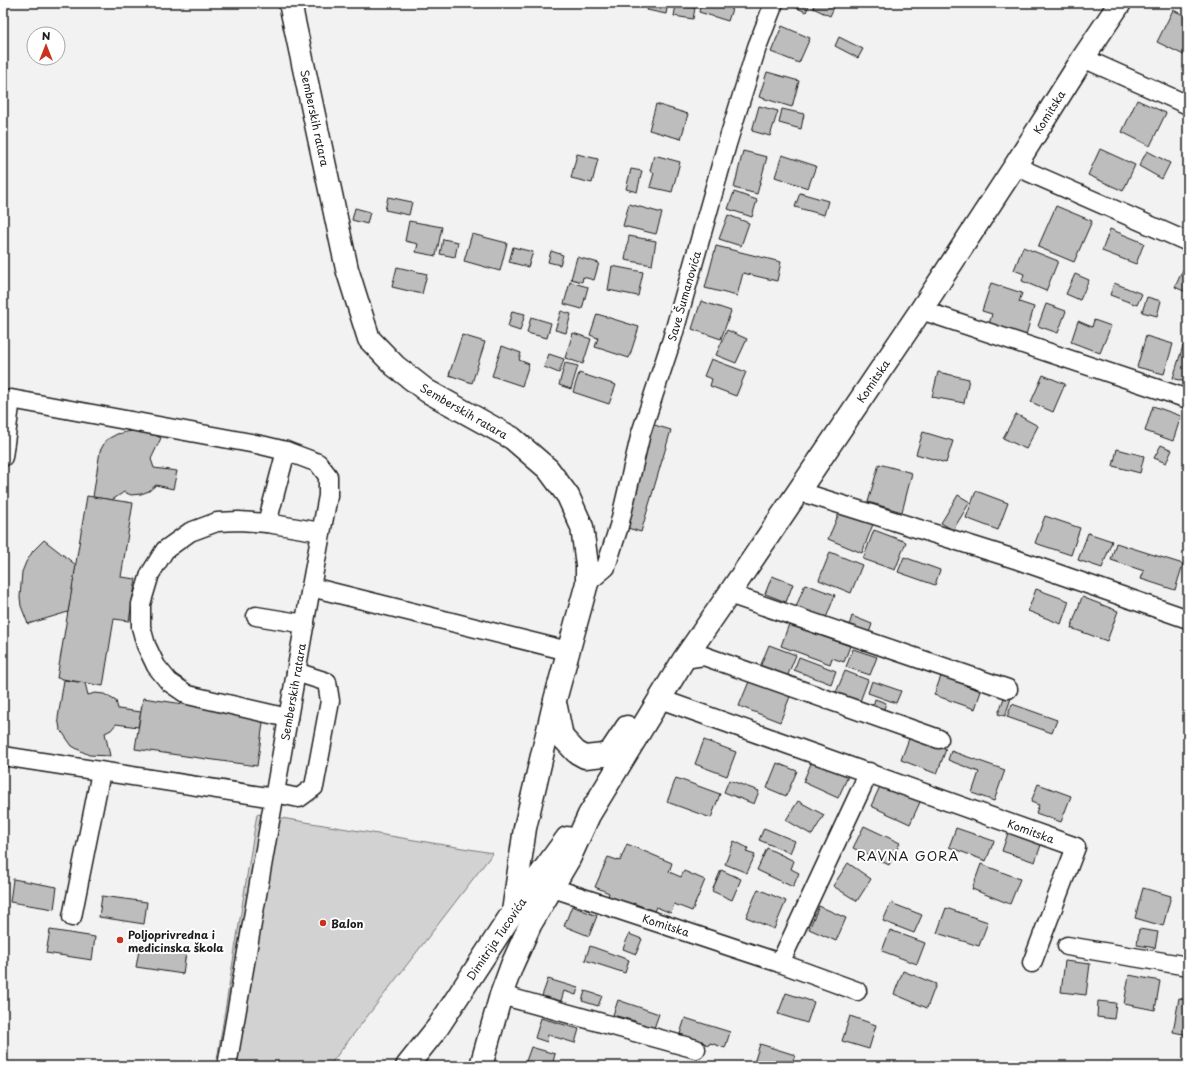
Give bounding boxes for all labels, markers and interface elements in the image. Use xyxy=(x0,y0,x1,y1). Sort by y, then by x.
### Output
north arrow xyxy=(26,26,66,66)
text: N xyxy=(42,27,51,44)
street label: Semberskih ratara xyxy=(296,68,334,168)
street label: Komitska xyxy=(1029,87,1069,137)
street label: Save Šumanovića xyxy=(663,249,705,343)
street label: Komitska xyxy=(852,356,894,406)
street label: Semberskih ratara xyxy=(417,379,511,443)
street label: Semberskih ratara xyxy=(276,642,310,742)
street label: Komitska xyxy=(1005,815,1057,847)
district label: RAVNA GORA xyxy=(856,846,960,865)
street label: Dimitrija Tucovića xyxy=(462,894,530,984)
street label: Komitska xyxy=(640,909,692,941)
place label: Balon xyxy=(331,915,363,932)
marker: Balon xyxy=(318,918,328,928)
place label: Poljoprivredna i medicinska škola xyxy=(128,926,224,956)
marker: Poljoprivredna i medicinska škola xyxy=(115,935,125,945)

